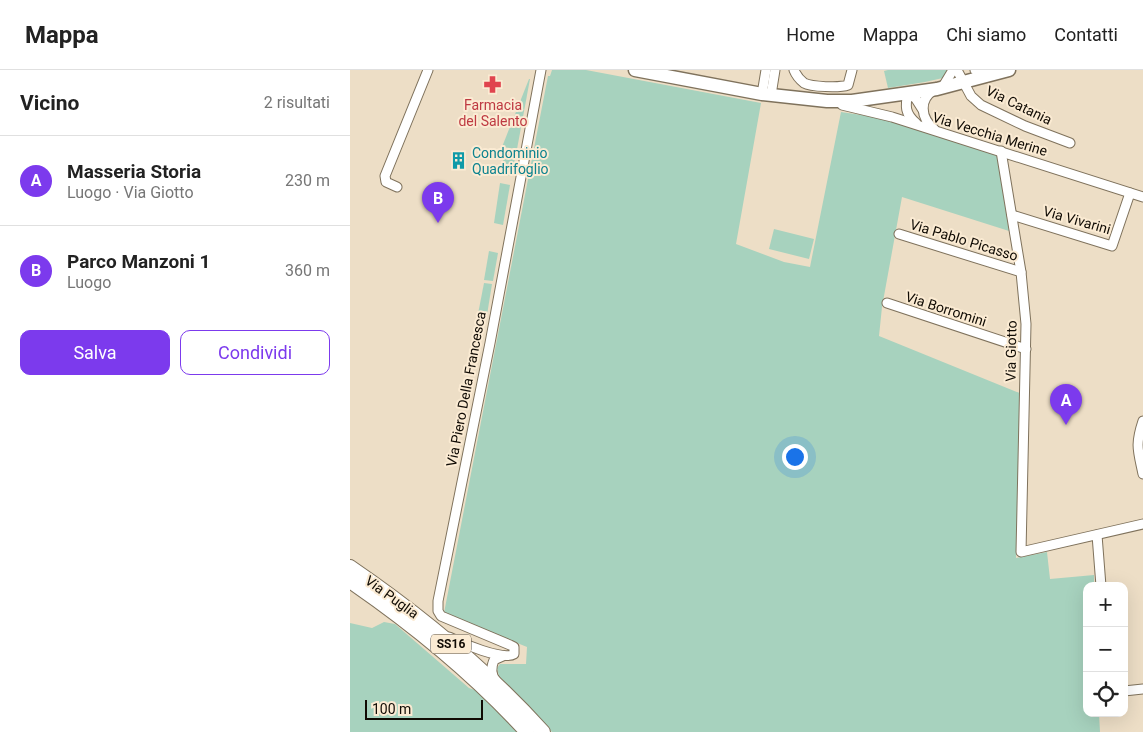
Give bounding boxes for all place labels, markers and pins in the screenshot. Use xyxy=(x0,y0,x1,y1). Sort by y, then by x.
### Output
pharmacy icon: Farmacia del Salento xyxy=(483,75,503,95)
place label: Farmacia del Salento xyxy=(458,97,528,129)
place label: Condominio Quadrifoglio xyxy=(472,145,549,177)
building icon: Condominio Quadrifoglio xyxy=(448,151,468,171)
pin: B xyxy=(422,182,454,223)
pin: A xyxy=(1050,384,1082,425)

